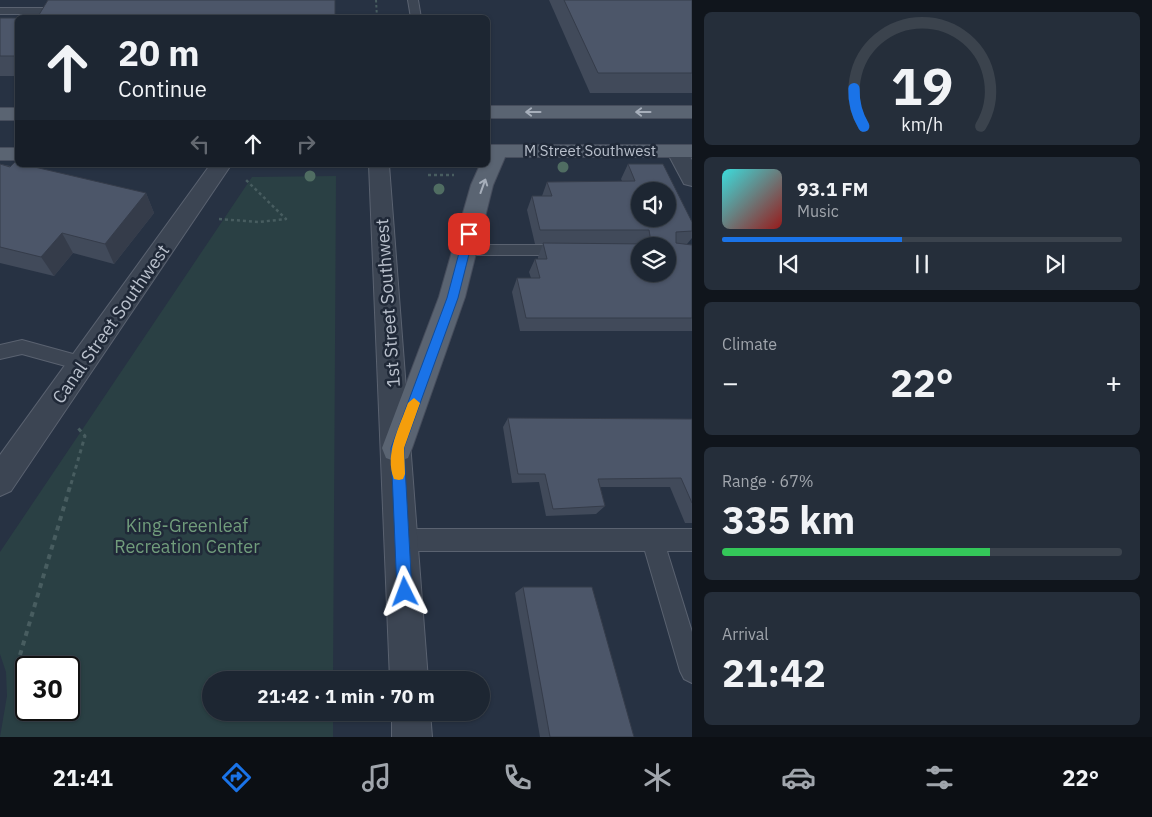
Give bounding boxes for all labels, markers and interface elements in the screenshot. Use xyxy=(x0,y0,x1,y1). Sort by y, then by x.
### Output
text: 20 m xyxy=(118,30,200,76)
icon: ahead xyxy=(35,35,100,100)
text: 19 xyxy=(891,52,953,119)
text: Continue xyxy=(118,74,207,103)
one-way arrow xyxy=(525,107,542,117)
one-way arrow xyxy=(636,107,652,117)
text: km/h xyxy=(901,113,943,136)
icon: left xyxy=(186,130,214,158)
icon: ahead xyxy=(239,130,267,158)
icon: right xyxy=(292,130,320,158)
street label: M Street Southwest xyxy=(524,141,656,160)
text: 93.1 FM xyxy=(797,177,868,201)
one-way arrow xyxy=(479,179,488,194)
map controls xyxy=(631,182,676,282)
button: sound xyxy=(631,182,676,227)
text: Music xyxy=(797,201,839,221)
pin xyxy=(448,213,490,255)
street label: 1st Street Southwest xyxy=(370,218,405,388)
icon: arrive xyxy=(455,220,483,248)
button: layers xyxy=(631,237,676,282)
street label: Canal Street Southwest xyxy=(47,240,174,408)
icon: previous xyxy=(775,250,803,278)
icon: pause xyxy=(908,250,936,278)
icon: next xyxy=(1041,250,1069,278)
text: Climate xyxy=(722,334,777,354)
text: 22° xyxy=(890,358,954,407)
text: − xyxy=(722,364,739,401)
text: + xyxy=(1105,364,1122,401)
text: Range · 67% xyxy=(722,471,814,491)
text: 335 km xyxy=(722,495,855,544)
park label: King-Greenleaf Recreation Center xyxy=(114,514,260,558)
position arrow xyxy=(378,565,430,617)
text: Arrival xyxy=(722,624,769,644)
text: 21:42 xyxy=(722,648,826,697)
speed limit sign: 30 xyxy=(15,656,80,721)
text: 21:42 · 1 min · 70 m xyxy=(257,684,435,708)
icon: directions xyxy=(219,760,254,795)
icon: music xyxy=(359,760,394,795)
icon: phone xyxy=(500,760,535,795)
icon: climate xyxy=(640,760,675,795)
icon: car xyxy=(781,760,816,795)
icon: filters xyxy=(922,760,957,795)
text: 21:41 xyxy=(53,763,113,792)
text: 22° xyxy=(1062,763,1099,792)

